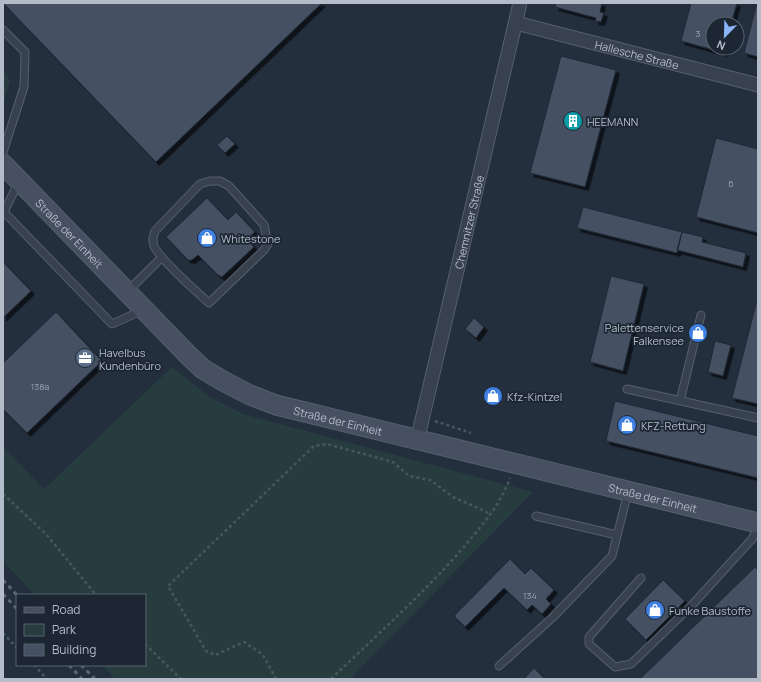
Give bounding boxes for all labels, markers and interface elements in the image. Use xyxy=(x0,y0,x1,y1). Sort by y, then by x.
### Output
north arrow xyxy=(705,16,745,56)
house number: 3 xyxy=(696,27,701,40)
street label: Hallesche Straße xyxy=(593,36,681,72)
text: N xyxy=(714,37,727,54)
building icon: HEEMANN xyxy=(562,110,584,132)
place label: HEEMANN xyxy=(587,114,638,129)
street label: Chemnitzer Straße xyxy=(450,173,487,270)
house number: 6 xyxy=(728,177,734,190)
street label: Straße der Einheit xyxy=(33,195,107,271)
shop icon: Whitestone xyxy=(196,227,218,249)
place label: Whitestone xyxy=(221,231,281,246)
place label: Palettenservice Falkensee xyxy=(605,320,685,348)
shop icon: Palettenservice Falkensee xyxy=(687,322,709,344)
place label: Havelbus Kundenbüro xyxy=(99,345,161,373)
office icon: Havelbus Kundenbüro xyxy=(74,347,96,369)
house number: 138a xyxy=(31,380,49,393)
shop icon: Kfz-Kintzel xyxy=(482,385,504,407)
place label: Kfz-Kintzel xyxy=(507,389,562,404)
street label: Straße der Einheit xyxy=(292,402,384,438)
shop icon: KFZ-Rettung xyxy=(616,414,638,436)
place label: KFZ-Rettung xyxy=(641,418,706,433)
street label: Straße der Einheit xyxy=(607,479,699,515)
house number: 134 xyxy=(523,589,537,602)
legend xyxy=(16,594,146,666)
shop icon: Funke Baustoffe xyxy=(644,599,666,621)
text: Road xyxy=(52,601,80,618)
place label: Funke Baustoffe xyxy=(669,603,752,618)
text: Park xyxy=(52,621,77,638)
text: Building xyxy=(52,641,96,658)

